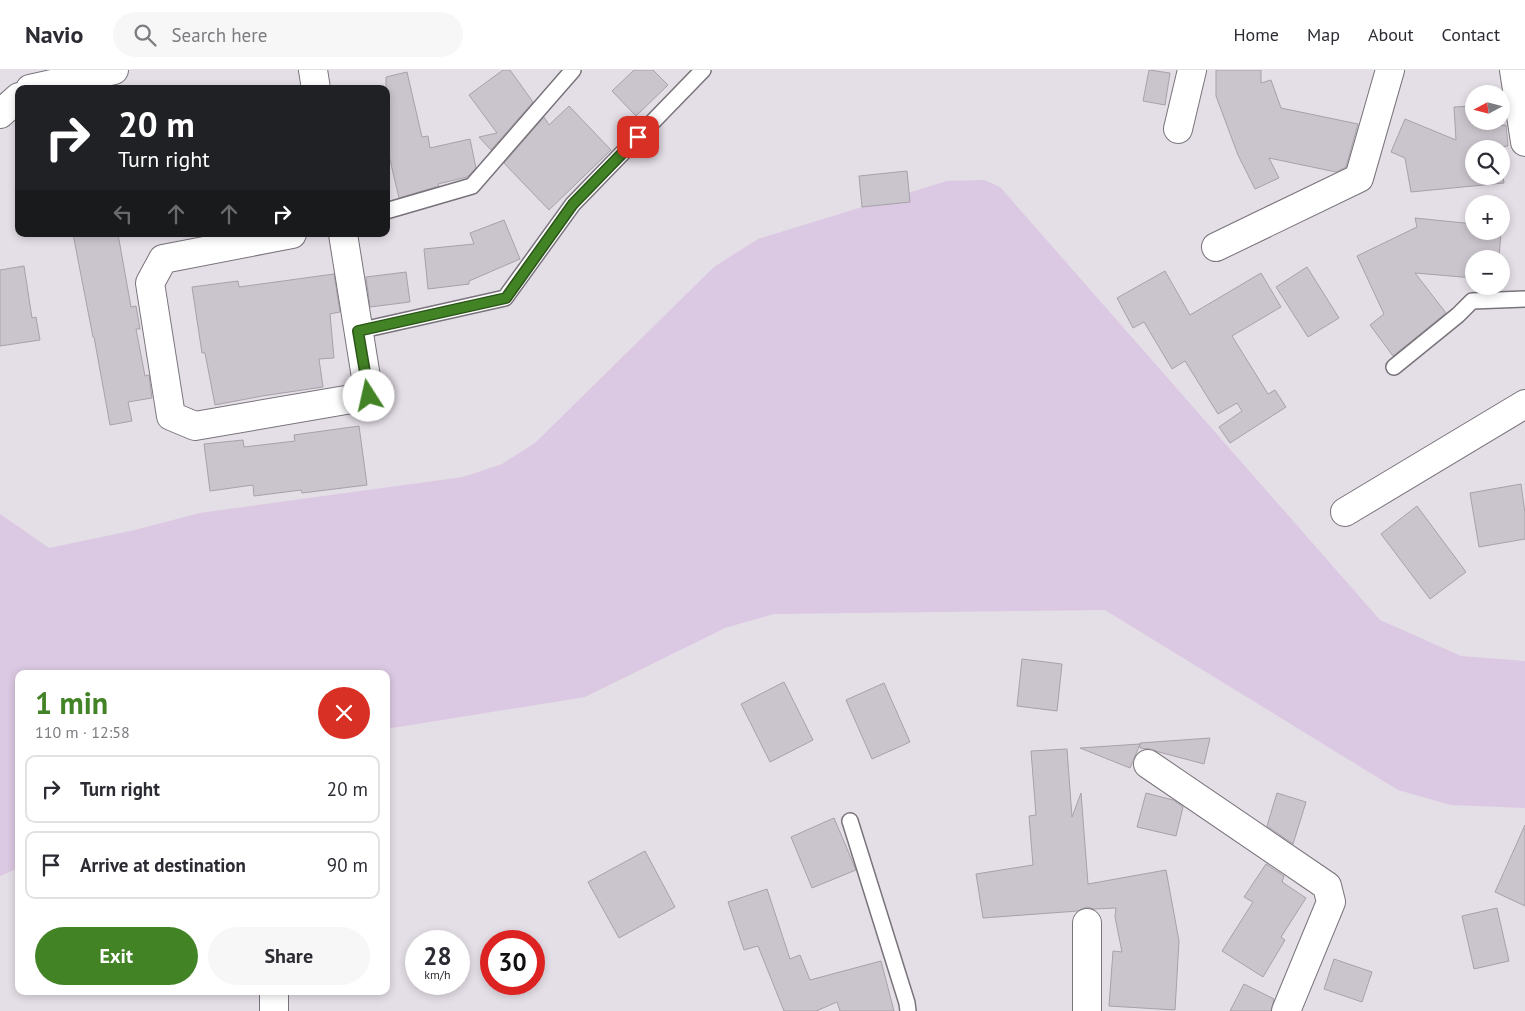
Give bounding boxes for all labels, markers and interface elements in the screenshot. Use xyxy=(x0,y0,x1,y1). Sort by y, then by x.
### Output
search box xyxy=(113,12,463,57)
text: Navio xyxy=(25,19,83,50)
icon: search xyxy=(131,21,159,49)
text: Search here xyxy=(171,23,267,47)
text: Home xyxy=(1233,23,1279,46)
text: Map xyxy=(1307,23,1340,46)
text: About xyxy=(1368,23,1414,46)
text: Contact xyxy=(1442,23,1500,46)
north arrow xyxy=(1465,85,1510,130)
map controls xyxy=(1465,85,1510,295)
text: 20 m xyxy=(118,101,195,147)
icon: right xyxy=(35,105,100,170)
pin xyxy=(617,116,659,158)
icon: arrive xyxy=(624,123,652,151)
button: search xyxy=(1465,140,1510,185)
text: Turn right xyxy=(118,145,210,173)
button: + xyxy=(1465,195,1510,240)
icon: left xyxy=(109,200,137,228)
icon: ahead xyxy=(162,200,190,228)
icon: ahead xyxy=(215,200,243,228)
icon: right xyxy=(268,200,296,228)
button: − xyxy=(1465,250,1510,295)
position arrow xyxy=(342,369,394,421)
text: 1 min xyxy=(35,683,108,722)
button: close xyxy=(318,687,370,739)
text: 110 m · 12:58 xyxy=(35,722,130,742)
icon: right xyxy=(37,775,65,803)
text: Turn right xyxy=(80,777,160,801)
text: 20 m xyxy=(327,777,368,801)
icon: arrive xyxy=(37,851,65,879)
text: Arrive at destination xyxy=(80,853,246,877)
text: 90 m xyxy=(327,853,368,877)
button: Exit xyxy=(35,927,198,985)
button: Share xyxy=(208,927,370,985)
speed limit sign: 30 xyxy=(480,930,545,995)
text: 28 xyxy=(423,940,452,972)
text: km/h xyxy=(424,967,451,982)

